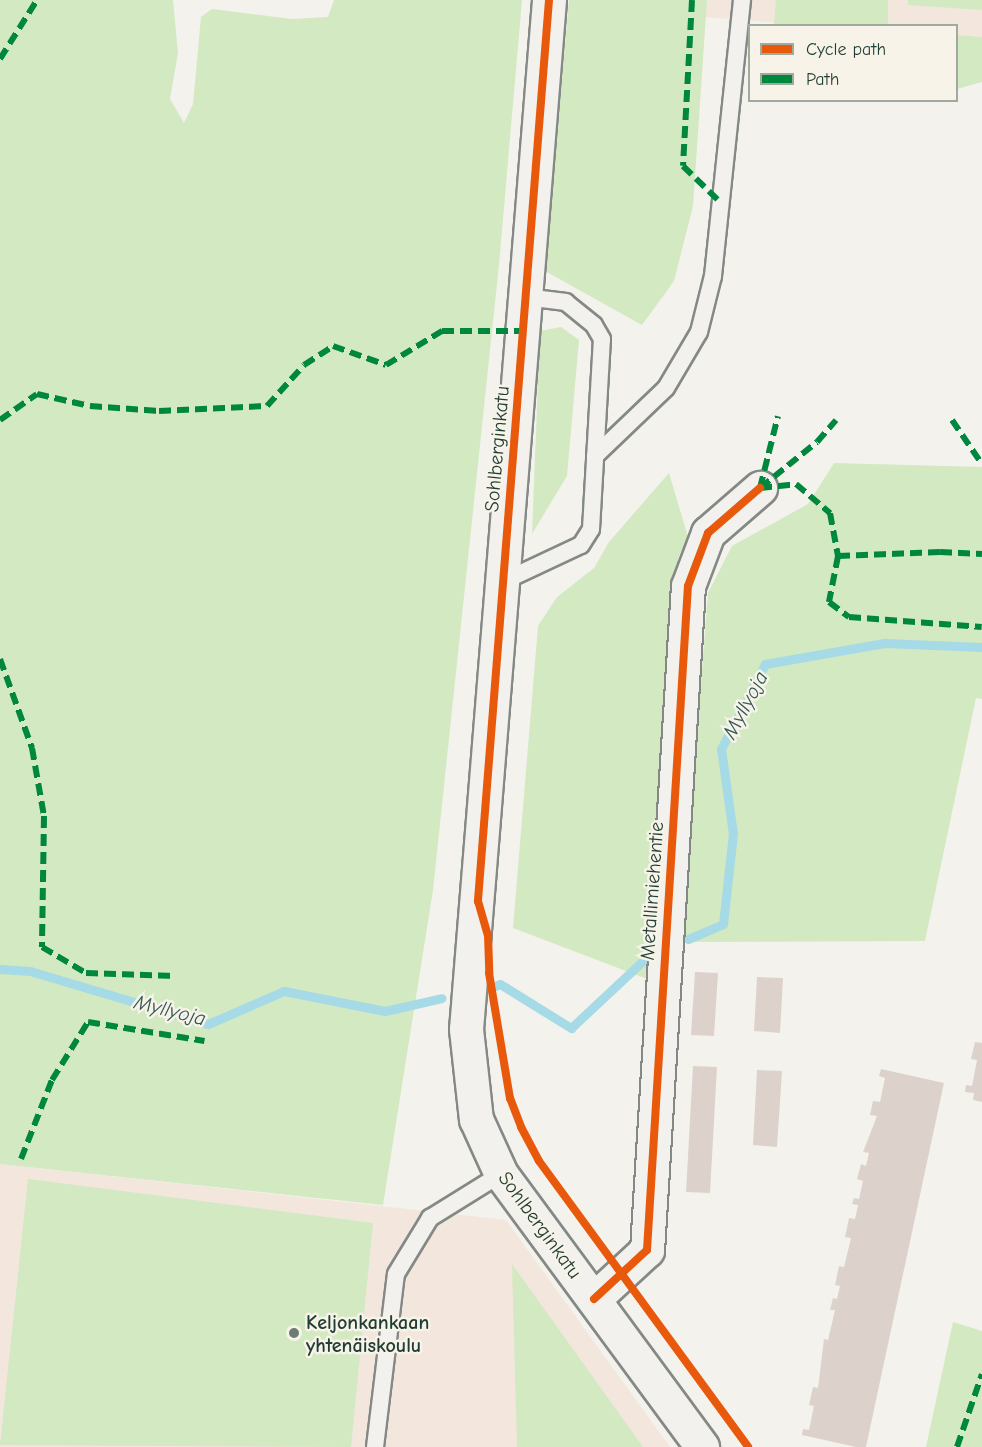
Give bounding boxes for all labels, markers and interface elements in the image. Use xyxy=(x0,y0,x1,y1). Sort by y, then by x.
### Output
legend xyxy=(748,24,958,102)
text: Cycle path xyxy=(806,39,886,60)
text: Path xyxy=(806,69,839,90)
street label: Sohlberginkatu xyxy=(480,385,514,513)
water label: Myllyoja xyxy=(717,667,773,743)
street label: Metallimiehentie xyxy=(635,821,669,961)
water label: Myllyoja xyxy=(132,989,208,1031)
street label: Sohlberginkatu xyxy=(493,1167,587,1283)
place label: Keljonkankaan yhtenäiskoulu xyxy=(306,1310,429,1357)
marker: Keljonkankaan yhtenäiskoulu xyxy=(287,1326,301,1340)

